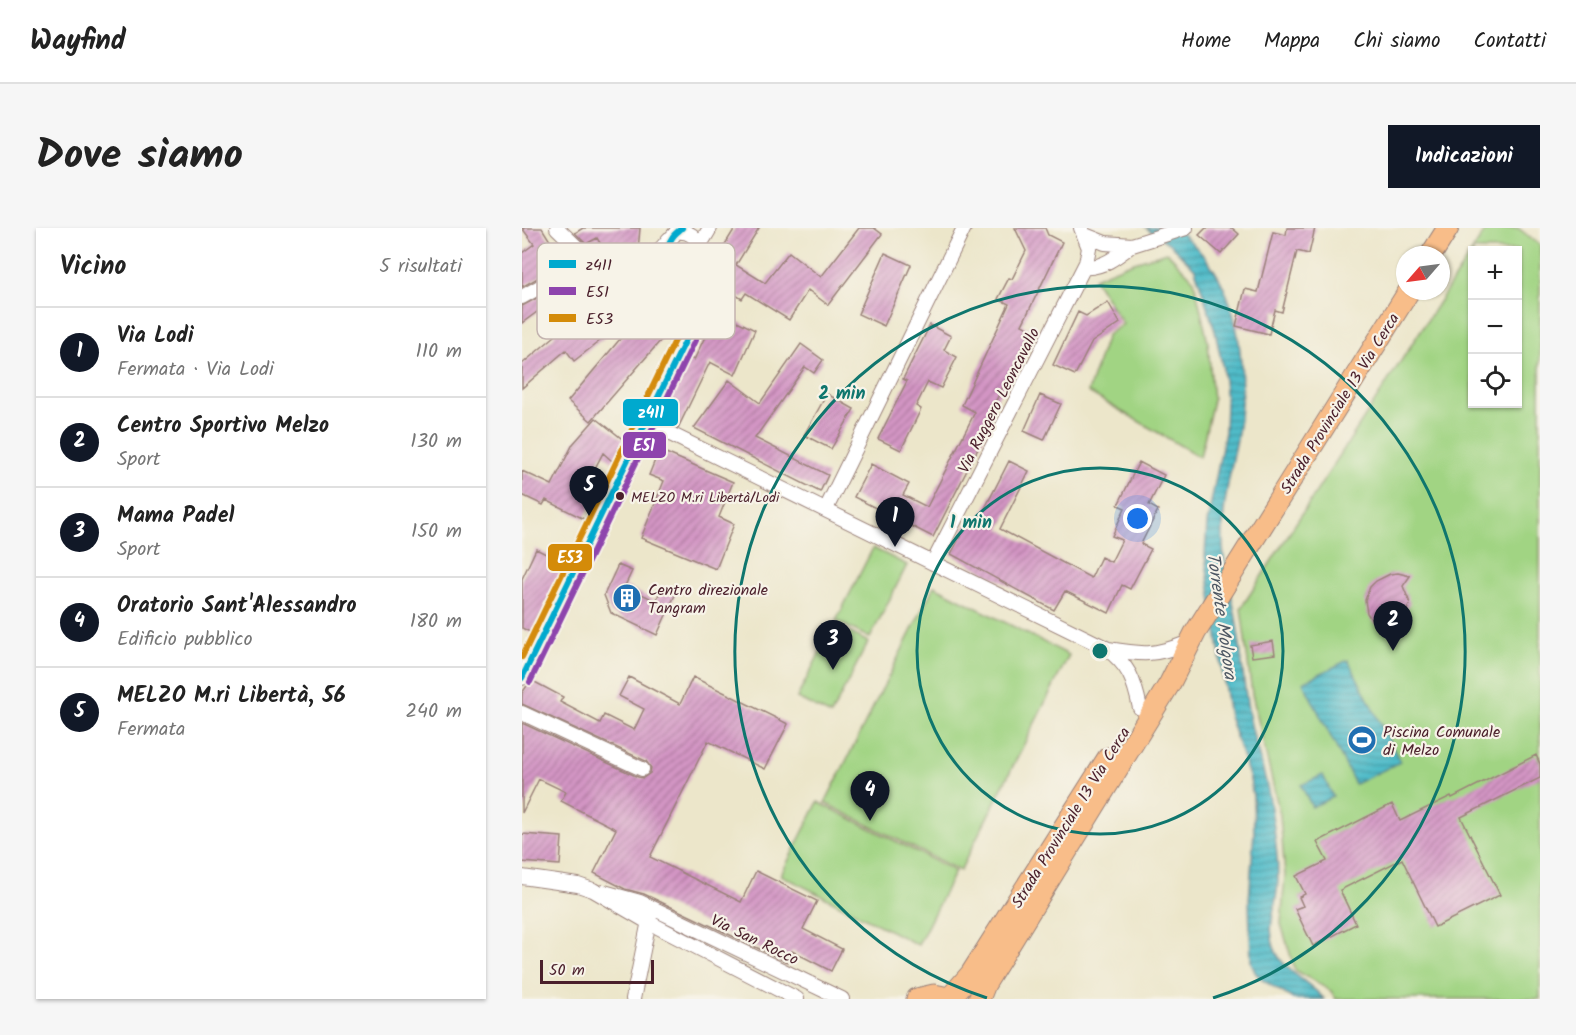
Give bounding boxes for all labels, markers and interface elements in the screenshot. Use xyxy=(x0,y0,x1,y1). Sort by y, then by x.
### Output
text: Wayfind xyxy=(30,19,126,64)
text: Home xyxy=(1181,25,1231,58)
text: Mappa xyxy=(1264,25,1320,58)
text: Chi siamo xyxy=(1353,25,1440,58)
text: Contatti xyxy=(1473,25,1546,58)
text: Dove siamo xyxy=(36,123,243,190)
button: Indicazioni xyxy=(1388,125,1540,188)
legend xyxy=(537,243,735,339)
text: Vicino xyxy=(60,246,126,288)
north arrow xyxy=(1396,246,1450,300)
map controls xyxy=(1468,246,1522,408)
button: + xyxy=(1468,246,1522,300)
text: 5 risultati xyxy=(379,251,462,283)
text: z411 xyxy=(586,253,612,278)
text: E51 xyxy=(586,280,609,305)
button: − xyxy=(1468,300,1522,354)
text: E53 xyxy=(586,307,613,332)
street label: Strada Provinciale 13 Via Cerca xyxy=(1274,308,1406,499)
text: Via Lodi xyxy=(117,319,194,354)
street label: Via Ruggero Leoncavallo xyxy=(952,324,1047,478)
text: 1 xyxy=(76,336,83,368)
text: 110 m xyxy=(416,336,462,368)
text: Fermata · Via Lodi xyxy=(117,354,274,386)
button: locate xyxy=(1468,354,1522,408)
text: 2 min xyxy=(819,380,865,409)
line badge: z411 xyxy=(622,398,679,427)
text: z411 xyxy=(638,401,664,426)
text: Centro Sportivo Melzo xyxy=(117,409,329,444)
text: 2 xyxy=(74,426,85,458)
text: 130 m xyxy=(410,426,462,458)
line badge: E51 xyxy=(622,431,667,459)
text: E51 xyxy=(633,434,655,459)
text: Sport xyxy=(117,444,161,476)
pin: 5 xyxy=(570,466,608,516)
place label: MELZO M.ri Libertà/Lodi xyxy=(631,487,780,509)
marker: MELZO M.ri Libertà/Lodi xyxy=(614,490,626,502)
pin: 1 xyxy=(876,498,914,547)
text: Mama Padel xyxy=(117,499,234,534)
your location xyxy=(1123,504,1152,533)
text: 1 min xyxy=(950,509,992,538)
text: 3 xyxy=(74,516,85,548)
text: 150 m xyxy=(411,516,462,548)
text: Sport xyxy=(117,534,161,566)
line badge: E53 xyxy=(547,543,593,572)
text: E53 xyxy=(557,546,583,571)
water label: Torrente Molgora xyxy=(1197,551,1244,683)
place label: Centro direzionale Tangram xyxy=(648,578,768,621)
building icon: Centro direzionale Tangram xyxy=(611,582,643,614)
text: Oratorio Sant'Alessandro xyxy=(117,589,357,624)
pin: 2 xyxy=(1374,602,1412,651)
text: 4 xyxy=(74,606,85,638)
text: 180 m xyxy=(410,606,462,638)
pin: 3 xyxy=(814,620,852,670)
text: Edificio pubblico xyxy=(117,624,253,656)
centre of rings xyxy=(1090,641,1110,661)
text: MELZO M.ri Libertà, 56 xyxy=(117,679,346,714)
text: 5 xyxy=(74,696,85,728)
text: 240 m xyxy=(405,696,462,728)
text: Fermata xyxy=(117,714,186,746)
place label: Piscina Comunale di Melzo xyxy=(1383,720,1500,763)
street label: Strada Provinciale 13 Via Cerca xyxy=(1005,722,1137,913)
sports icon: Piscina Comunale di Melzo xyxy=(1346,724,1378,756)
pin: 4 xyxy=(850,772,890,821)
street label: Via San Rocco xyxy=(706,908,803,972)
scale bar xyxy=(540,957,654,984)
text: 50 m xyxy=(549,958,585,983)

